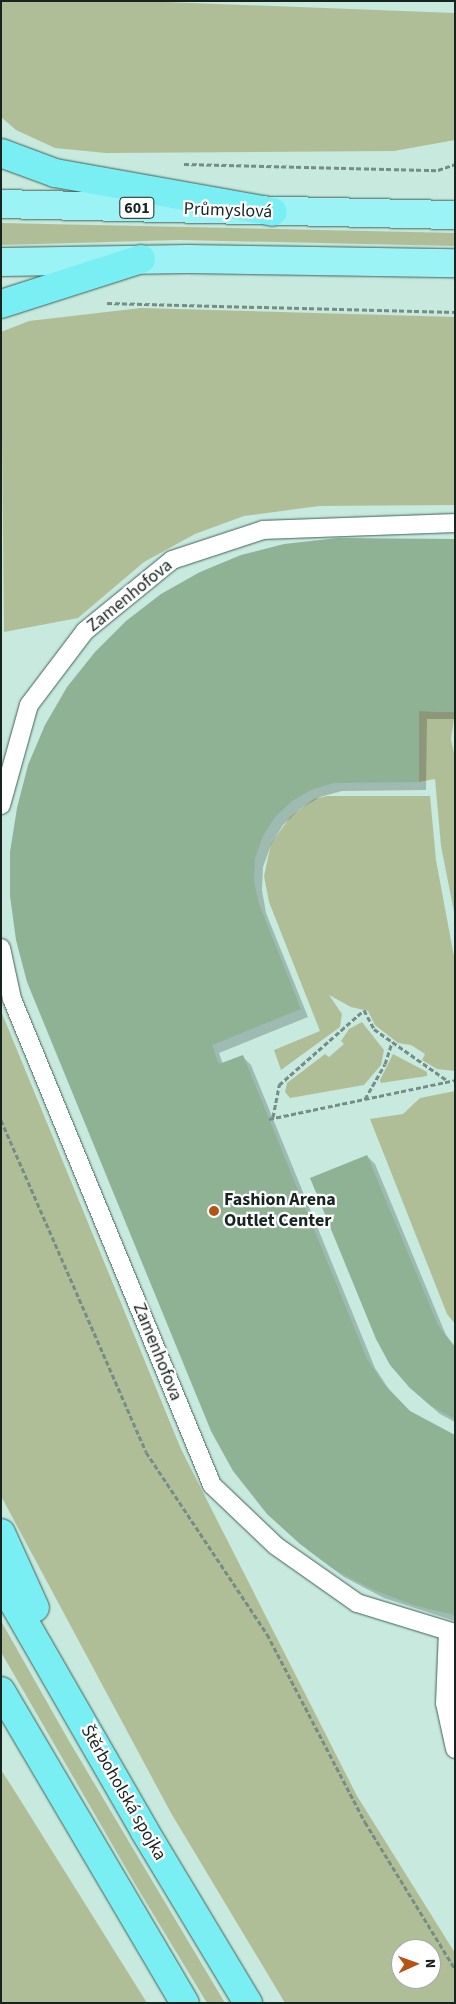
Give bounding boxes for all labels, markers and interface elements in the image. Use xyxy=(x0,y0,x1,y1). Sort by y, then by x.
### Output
road number: 601 xyxy=(118,194,156,222)
street label: Průmyslová xyxy=(183,199,273,223)
street label: Zamenhofova xyxy=(83,555,177,637)
place label: Fashion Arena Outlet Center xyxy=(224,1190,336,1232)
marker: Fashion Arena Outlet Center xyxy=(208,1205,220,1217)
street label: Zamenhofova xyxy=(128,1300,186,1404)
street label: Štěrboholská spojka xyxy=(76,1722,170,1864)
north arrow xyxy=(391,1939,441,1989)
text: N xyxy=(420,1959,440,1969)

